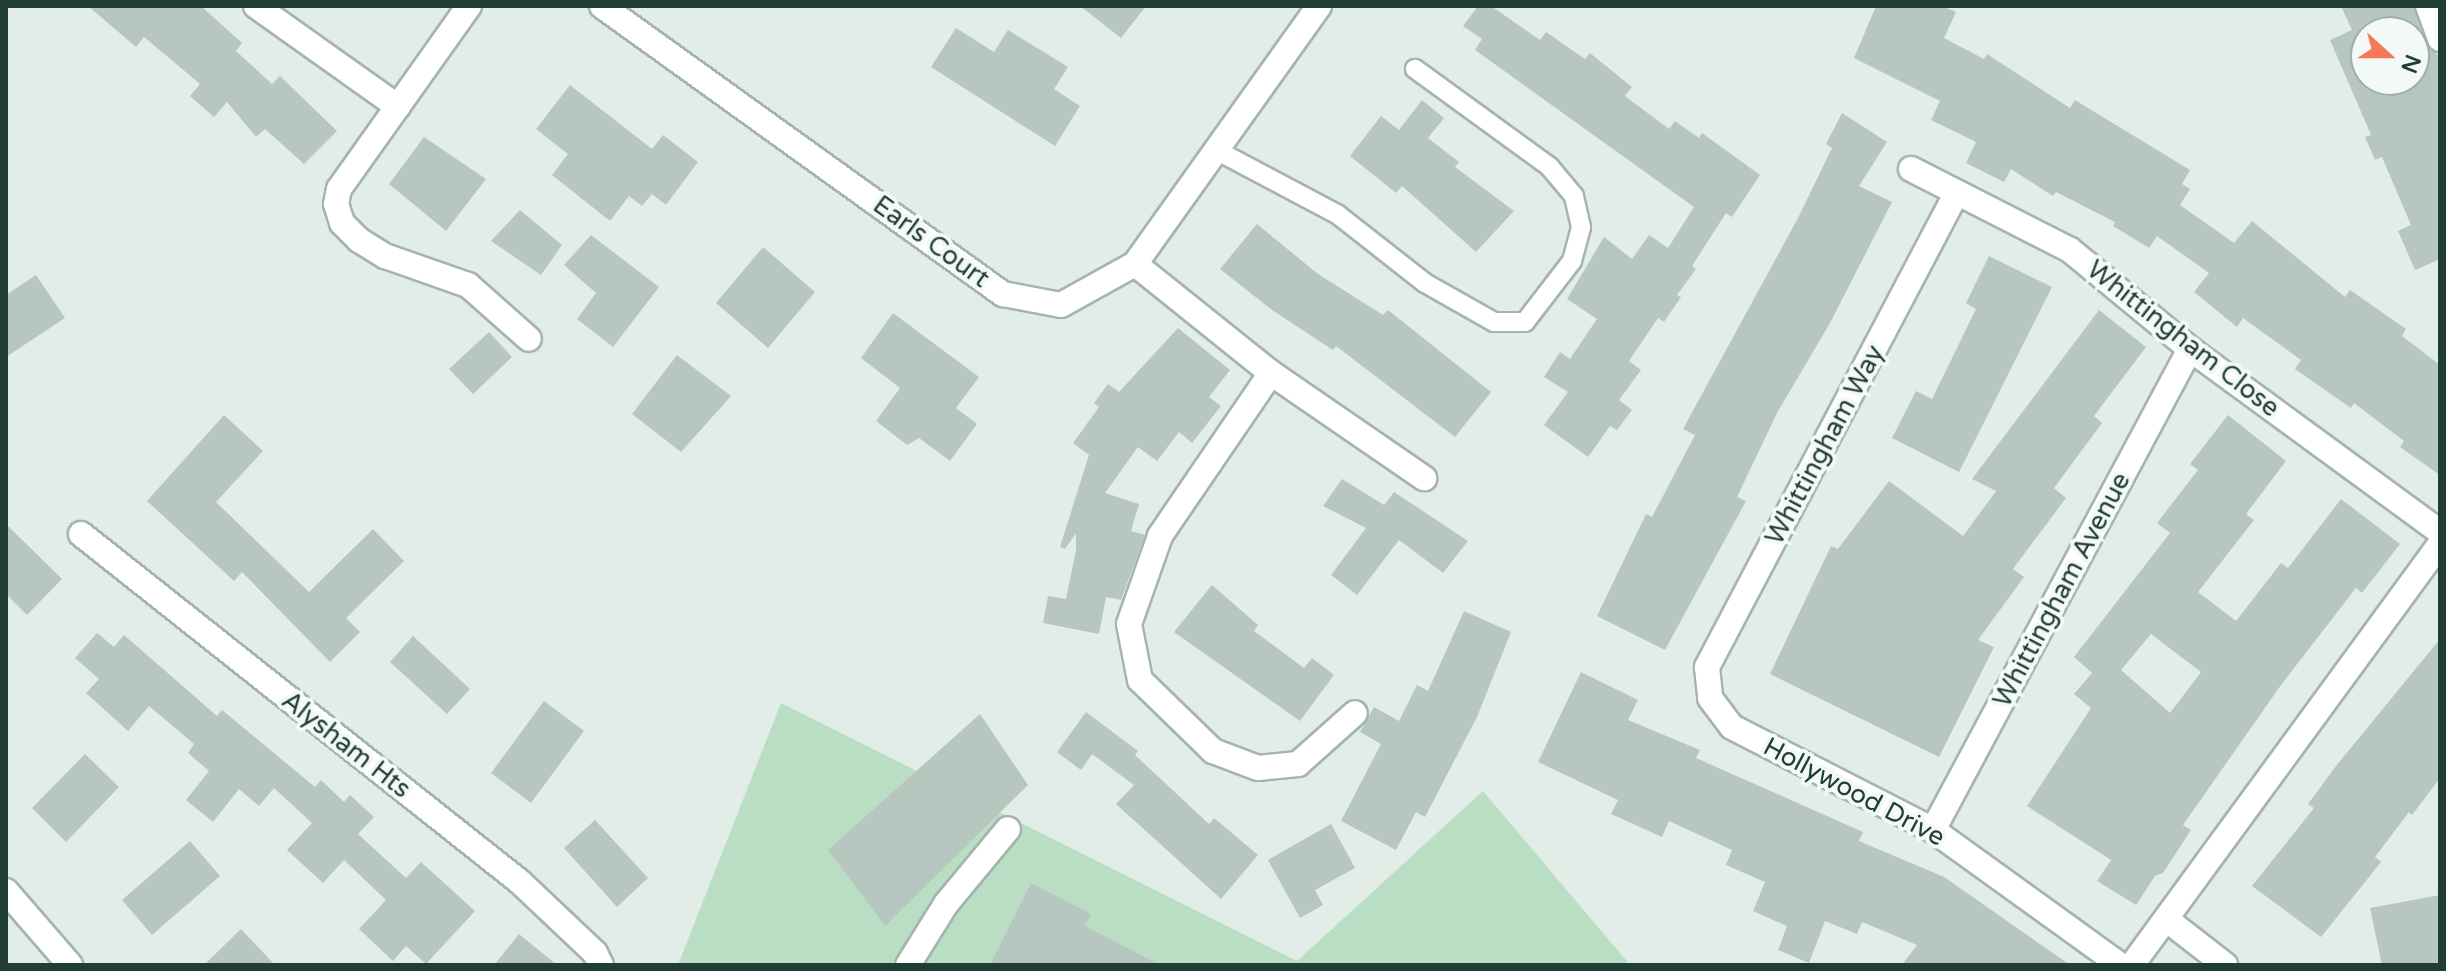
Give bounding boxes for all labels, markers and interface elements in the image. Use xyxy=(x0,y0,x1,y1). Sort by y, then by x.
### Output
north arrow xyxy=(2350,16,2430,96)
text: N xyxy=(2395,51,2426,77)
street label: Earls Court xyxy=(867,189,995,295)
street label: Whittingham Close xyxy=(2080,254,2286,424)
street label: Whittingham Way xyxy=(1759,340,1891,550)
street label: Whittingham Avenue xyxy=(1987,467,2137,713)
street label: Alysham Hts xyxy=(275,685,417,805)
street label: Hollywood Drive xyxy=(1758,731,1950,853)

